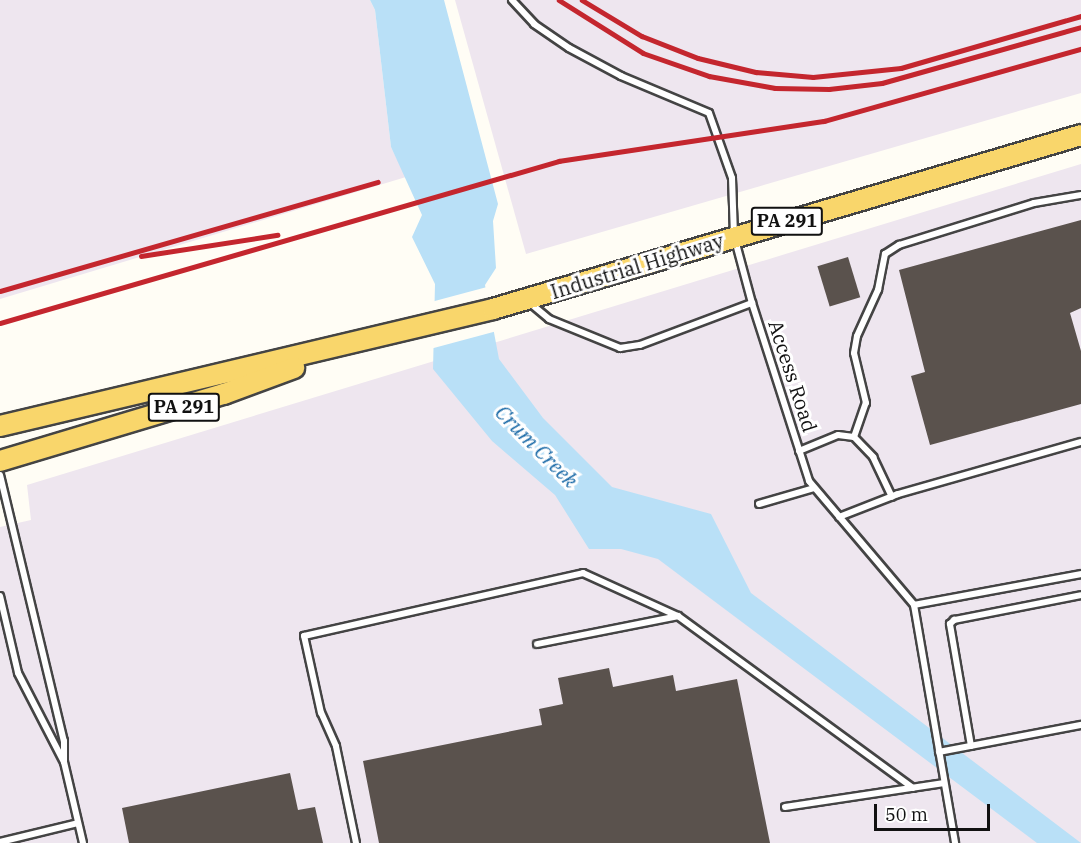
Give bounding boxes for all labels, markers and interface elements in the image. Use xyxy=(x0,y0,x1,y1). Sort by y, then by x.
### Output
road number: PA 291 xyxy=(750,206,824,236)
street label: Industrial Highway xyxy=(548,228,726,304)
street label: Access Road xyxy=(764,317,822,435)
road number: PA 291 xyxy=(146,392,222,422)
water label: Crum Creek xyxy=(490,399,584,493)
scale bar xyxy=(877,792,992,830)
text: 50 m xyxy=(885,803,928,826)

